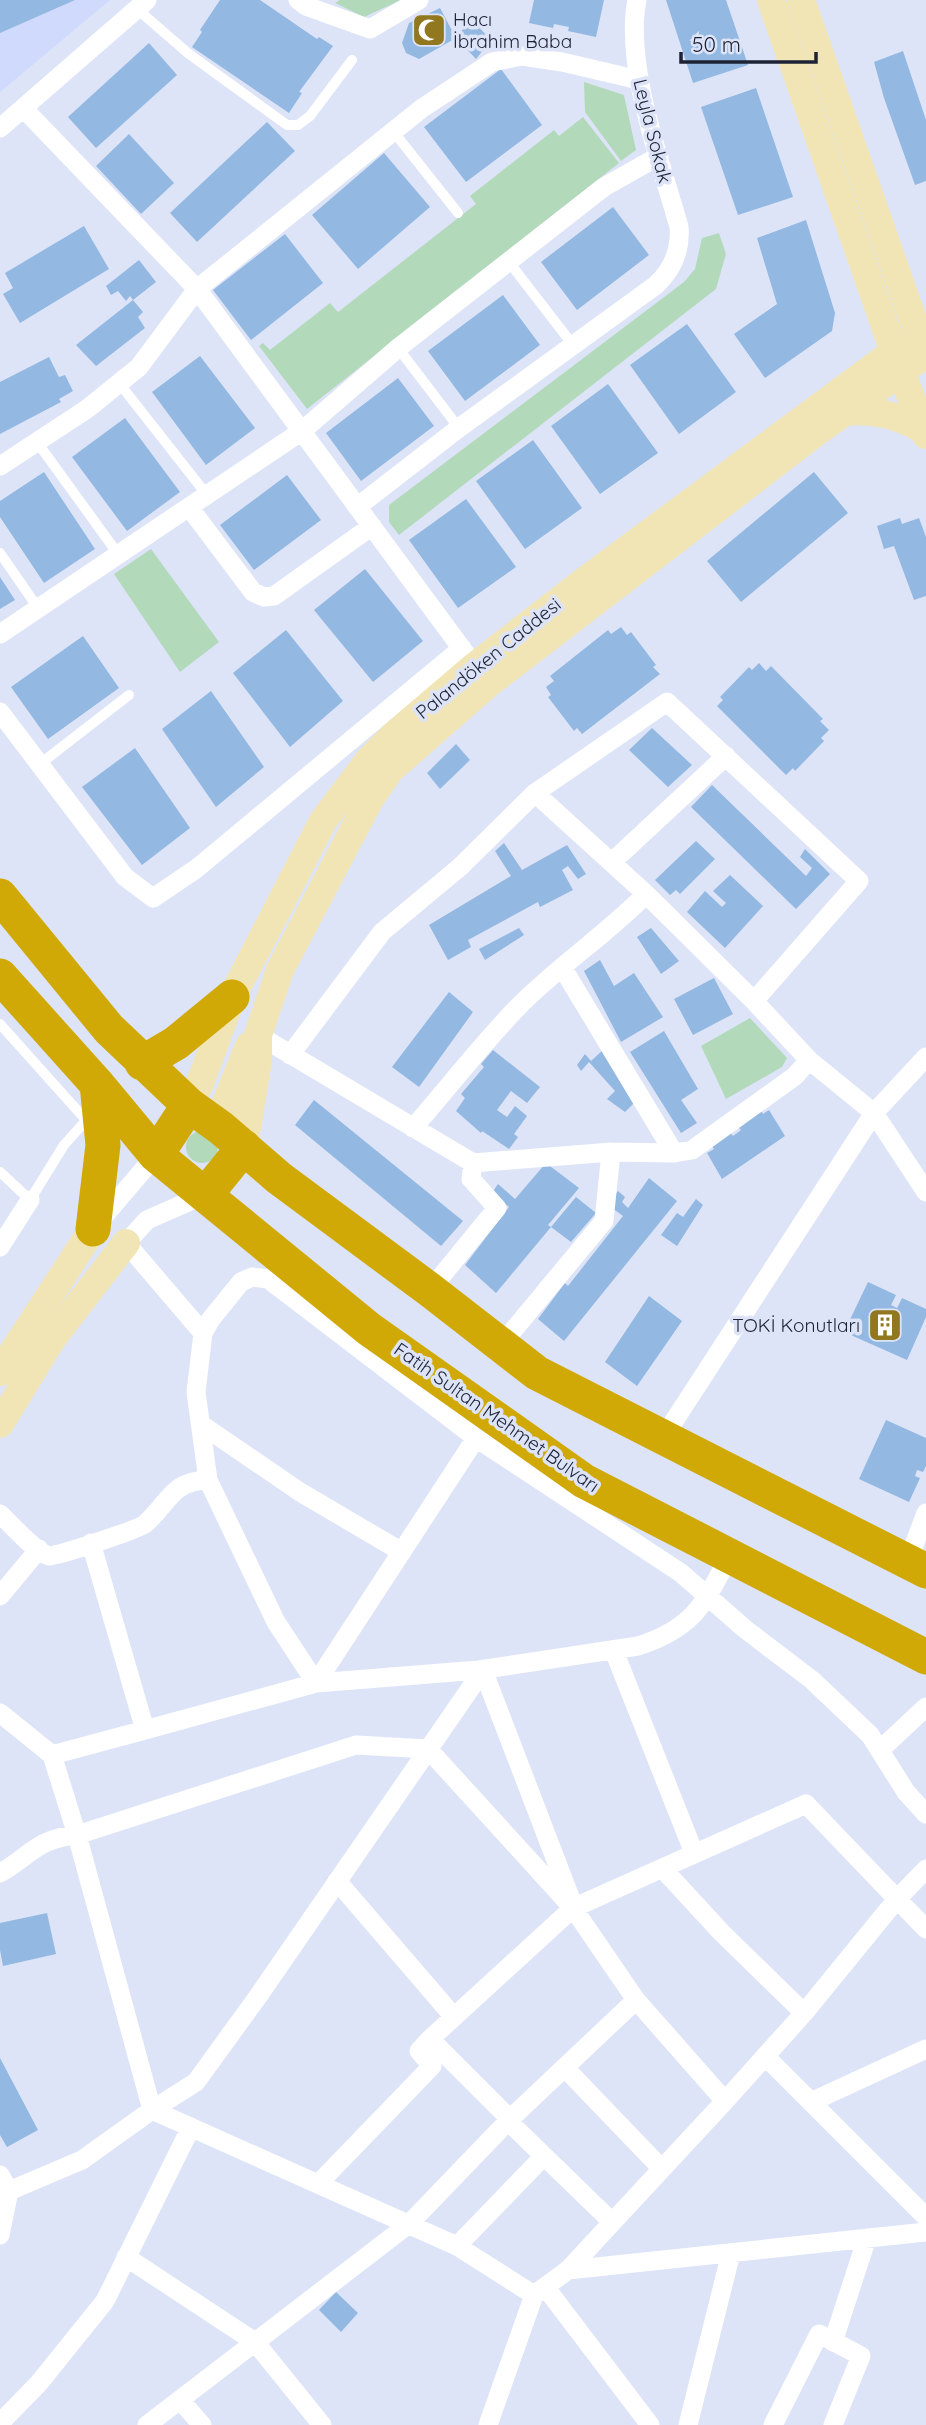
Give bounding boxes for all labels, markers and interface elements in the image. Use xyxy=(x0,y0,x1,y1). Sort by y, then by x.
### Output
place label: Hacı İbrahim Baba xyxy=(453,7,572,53)
mosque icon: Hacı İbrahim Baba xyxy=(410,11,448,49)
scale bar xyxy=(681,21,816,65)
text: 50 m xyxy=(692,31,741,57)
street label: Leyla Sokak xyxy=(628,76,678,186)
street label: Palandöken Caddesi xyxy=(411,592,565,724)
building icon: TOKİ Konutları xyxy=(866,1306,904,1344)
place label: TOKİ Konutları xyxy=(732,1313,860,1337)
street label: Fatih Sultan Mehmet Bulvarı xyxy=(390,1337,604,1497)

